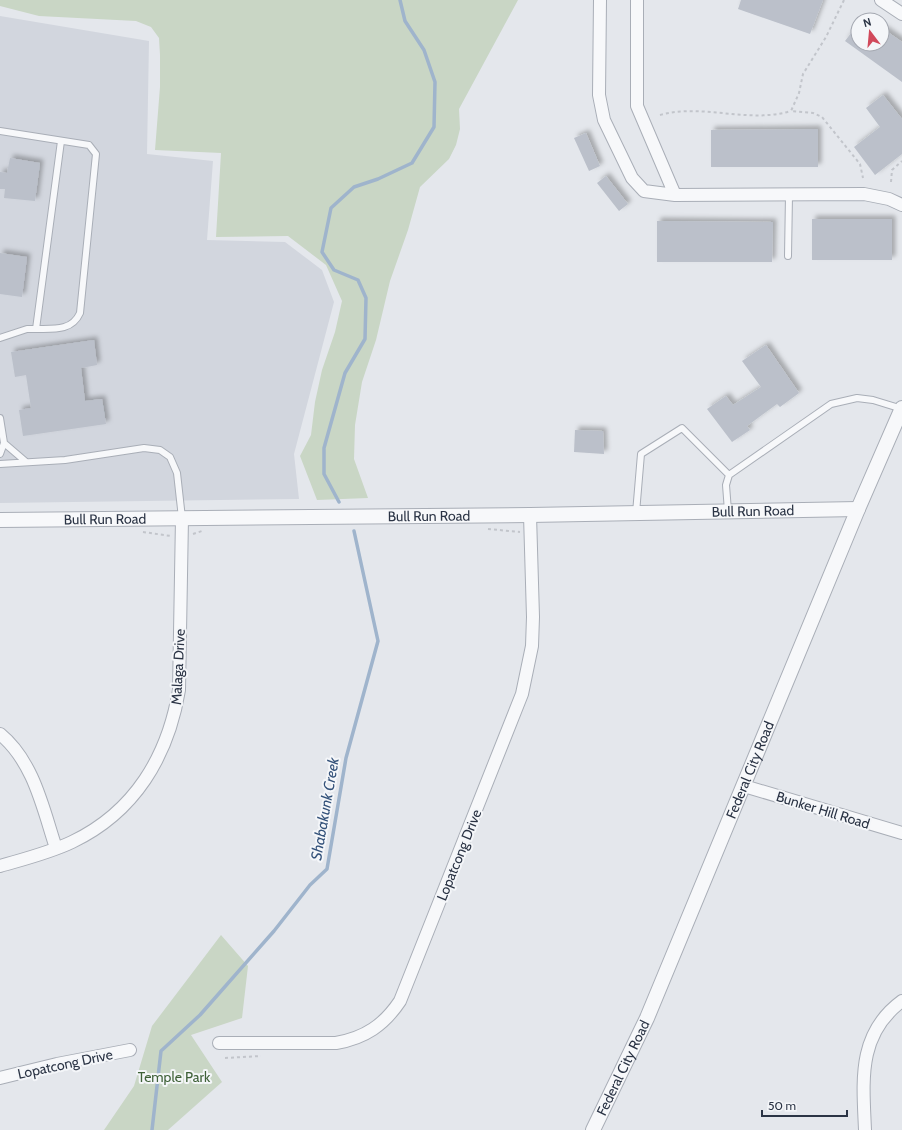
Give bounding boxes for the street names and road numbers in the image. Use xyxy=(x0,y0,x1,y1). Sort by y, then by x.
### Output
street label: Bull Run Road xyxy=(712,501,794,521)
street label: Bull Run Road xyxy=(388,507,470,525)
street label: Bull Run Road xyxy=(64,510,146,528)
street label: Malaga Drive xyxy=(167,628,189,706)
street label: Federal City Road xyxy=(722,718,778,821)
street label: Bunker Hill Road xyxy=(774,787,872,833)
street label: Lopatcong Drive xyxy=(433,807,485,903)
street label: Federal City Road xyxy=(592,1017,654,1118)
street label: Lopatcong Drive xyxy=(16,1045,114,1083)

